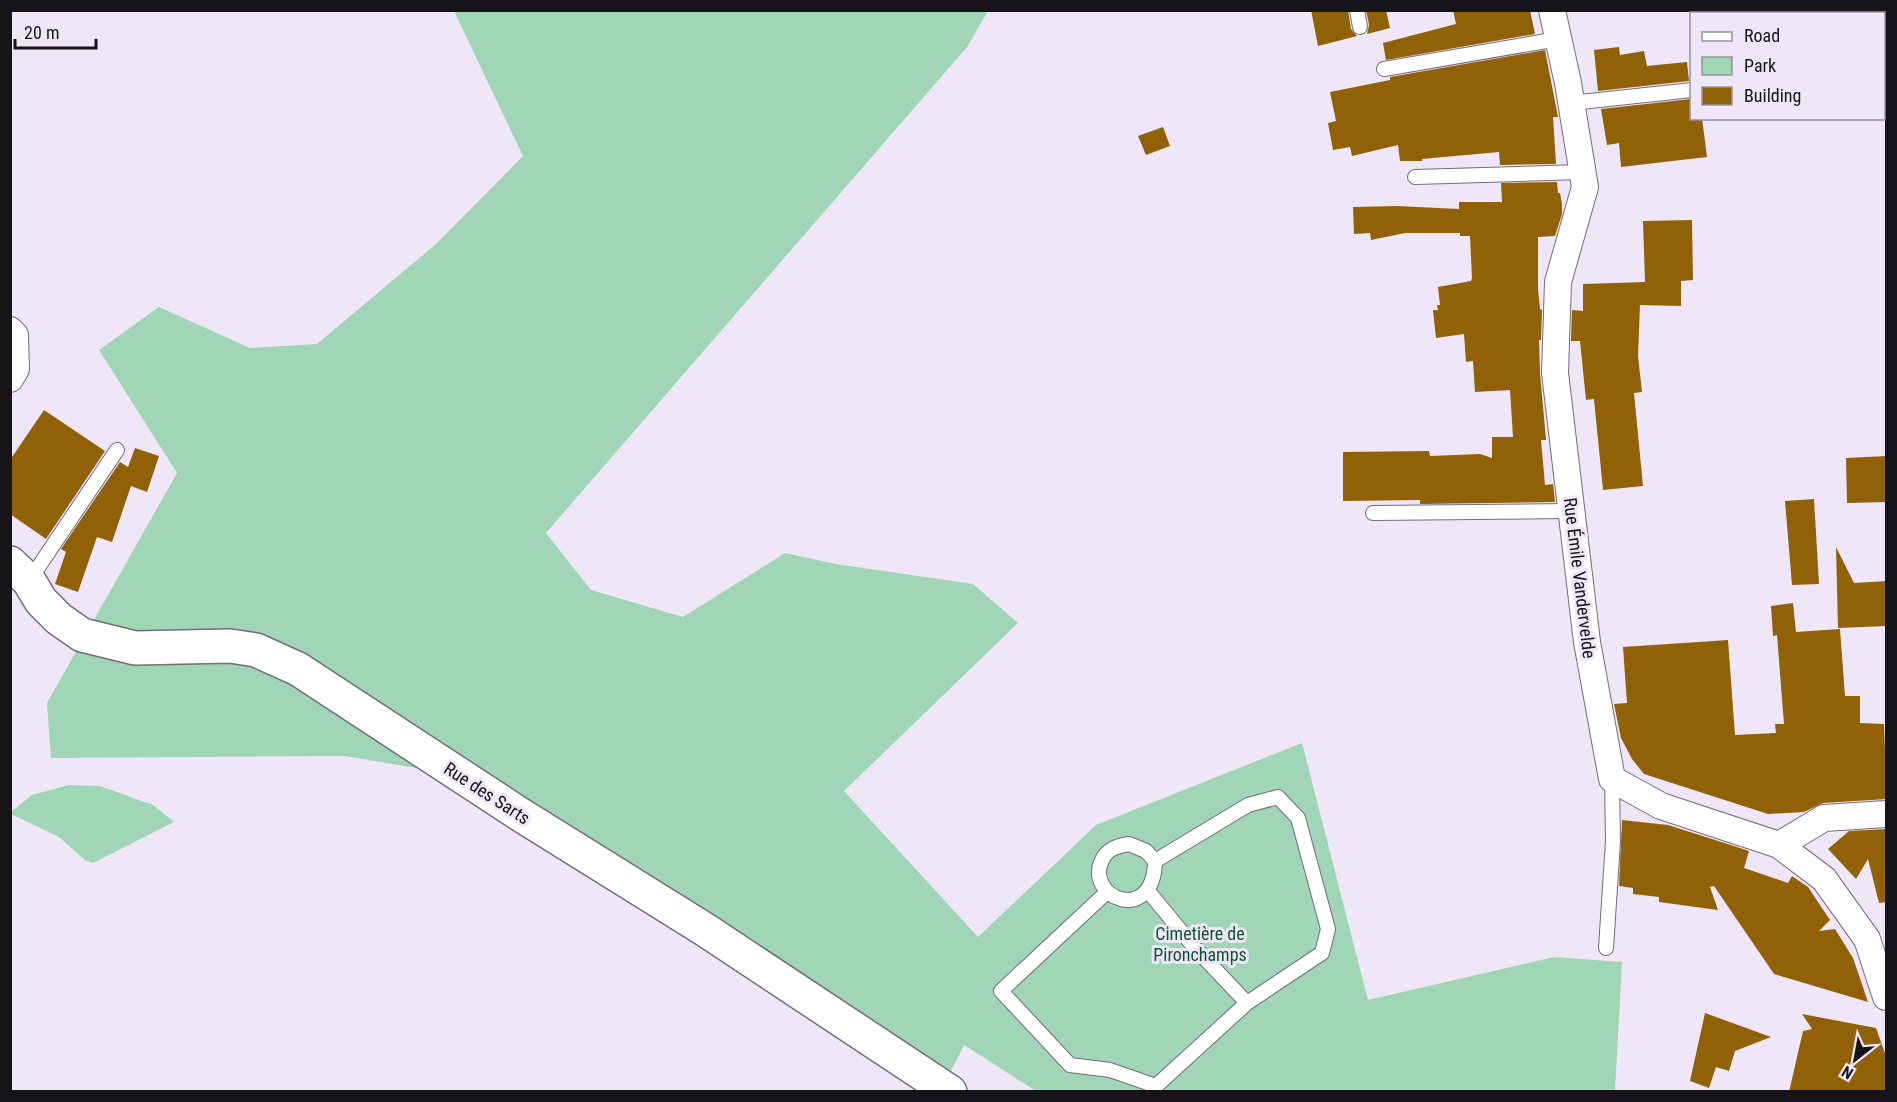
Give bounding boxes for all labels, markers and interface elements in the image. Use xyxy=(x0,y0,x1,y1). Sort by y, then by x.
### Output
scale bar xyxy=(15,12,96,50)
legend xyxy=(1690,12,1885,120)
text: 20 m xyxy=(24,22,59,43)
text: Road xyxy=(1744,25,1780,46)
text: Park xyxy=(1744,55,1776,76)
text: Building xyxy=(1744,85,1801,106)
street label: Rue Émile Vandervelde xyxy=(1560,496,1600,660)
street label: Rue des Sarts xyxy=(440,758,534,828)
park label: Cimetière de Pironchamps xyxy=(1153,923,1247,965)
north arrow xyxy=(1825,1030,1885,1090)
text: N xyxy=(1838,1062,1857,1083)

